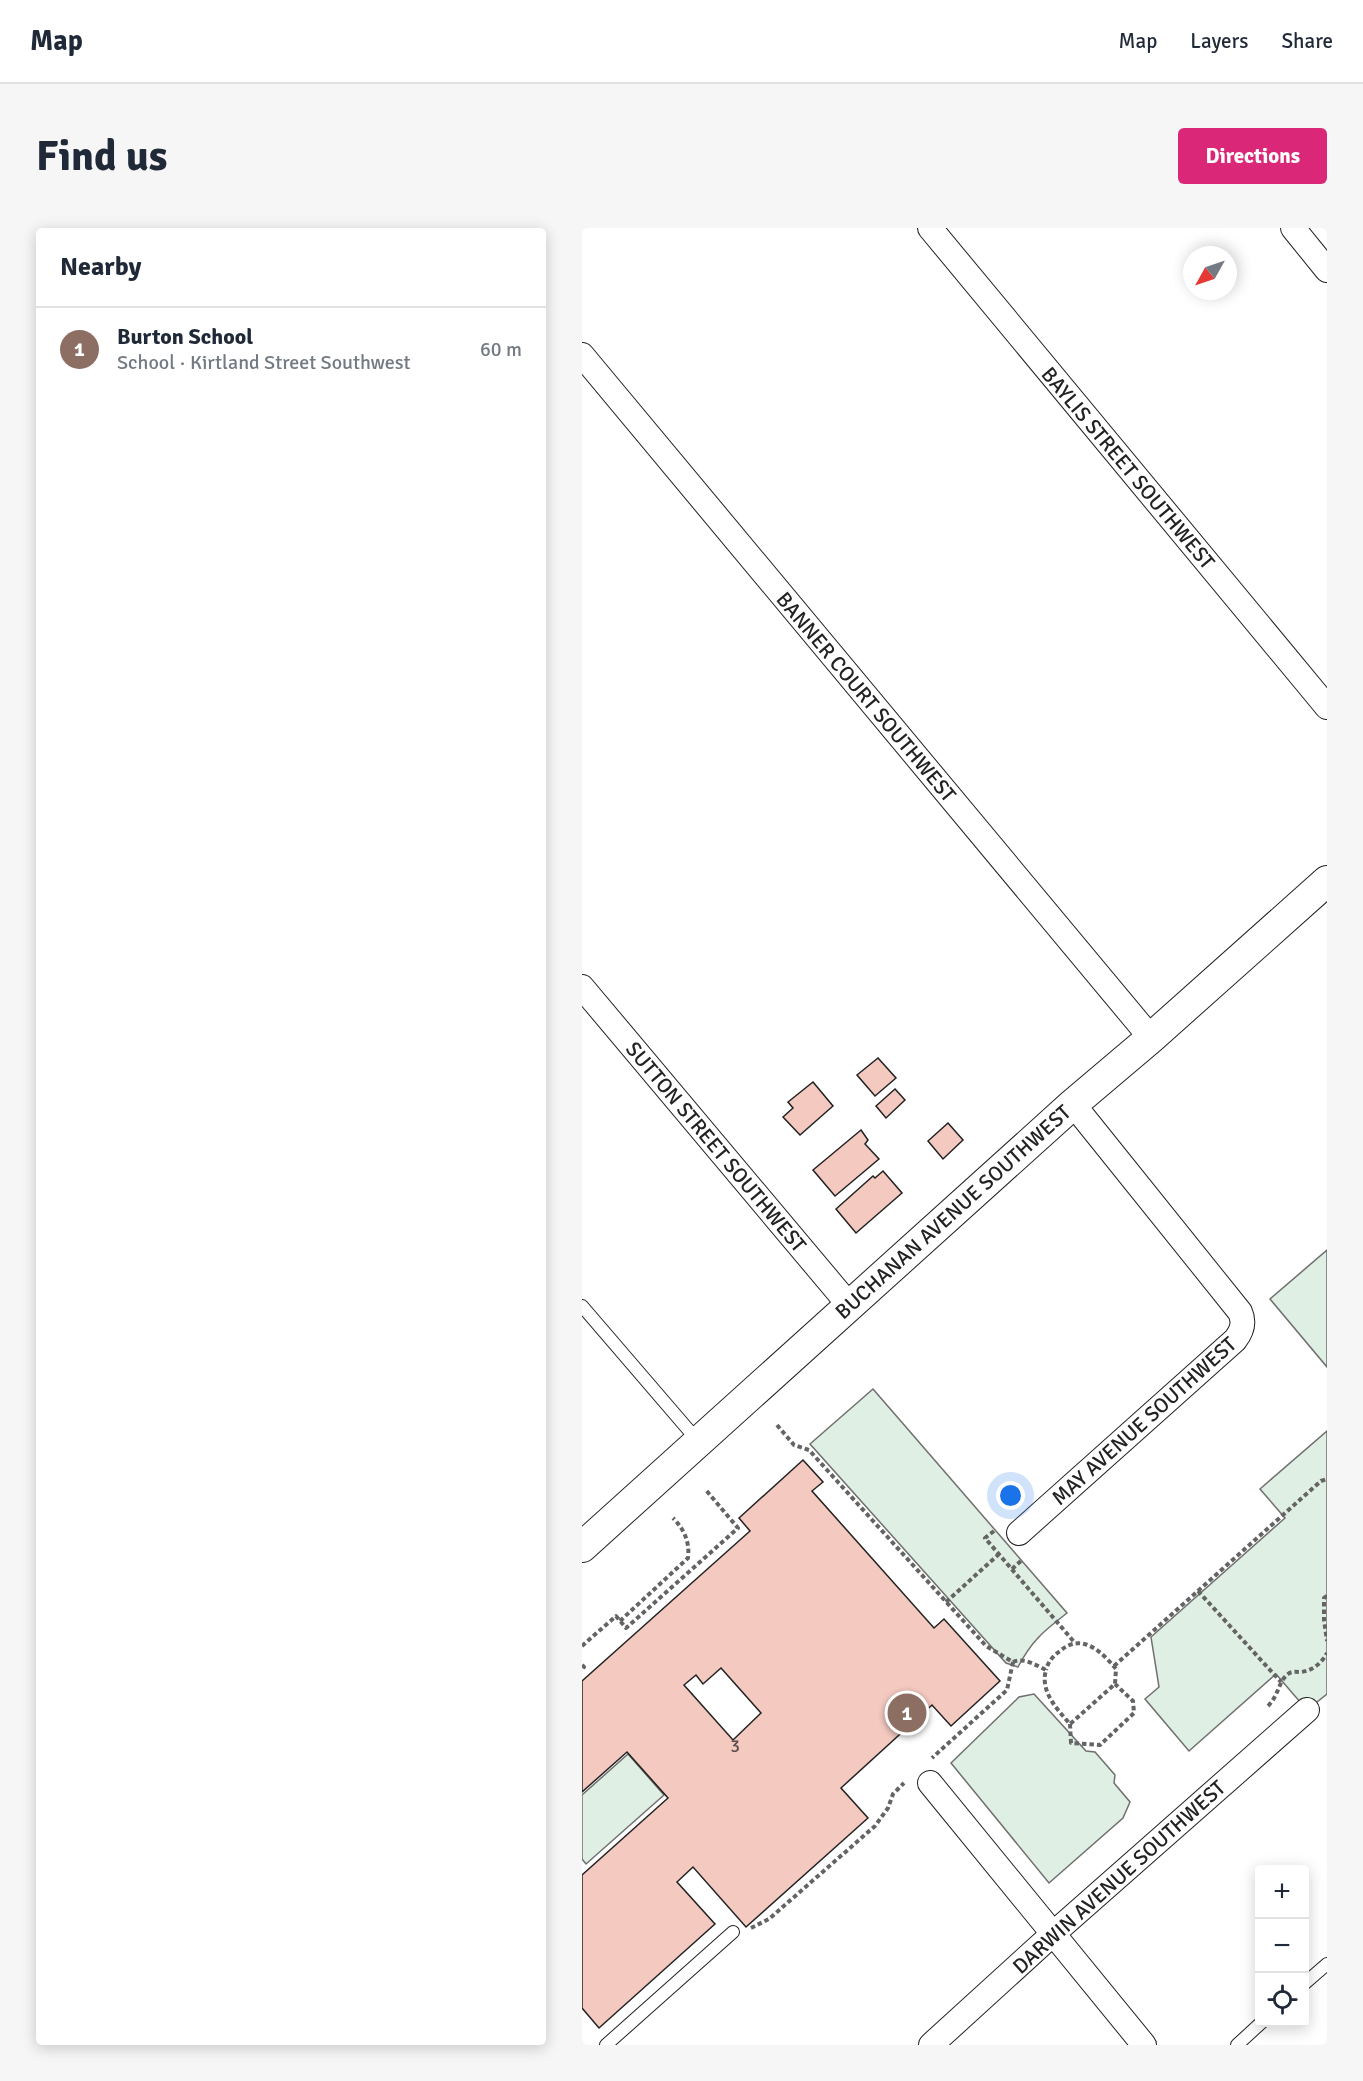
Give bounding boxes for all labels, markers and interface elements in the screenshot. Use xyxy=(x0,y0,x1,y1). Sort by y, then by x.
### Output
text: Map xyxy=(30,24,83,58)
text: Map xyxy=(1119,28,1157,54)
text: Layers xyxy=(1190,28,1248,54)
text: Share xyxy=(1281,28,1333,54)
button: Directions xyxy=(1178,128,1327,184)
text: Find us xyxy=(36,131,167,182)
north arrow xyxy=(1183,246,1237,300)
text: Nearby xyxy=(60,251,141,283)
text: Burton School xyxy=(117,323,253,350)
text: 1 xyxy=(74,337,85,362)
text: 60 m xyxy=(480,337,522,362)
text: School · Kirtland Street Southwest xyxy=(117,350,411,375)
street label: BAYLIS STREET SOUTHWEST xyxy=(1036,362,1221,575)
street label: BANNER COURT SOUTHWEST xyxy=(771,587,962,808)
street label: SUTTON STREET SOUTHWEST xyxy=(620,1036,812,1258)
street label: BUCHANAN AVENUE SOUTHWEST xyxy=(830,1099,1077,1325)
street label: MAY AVENUE SOUTHWEST xyxy=(1046,1331,1242,1511)
your location xyxy=(996,1481,1025,1510)
pin: 1 xyxy=(888,1690,926,1736)
house number: 3 xyxy=(730,1735,740,1757)
street label: DARWIN AVENUE SOUTHWEST xyxy=(1007,1774,1231,1979)
map controls xyxy=(1255,1865,1309,2027)
button: + xyxy=(1255,1865,1309,1919)
button: − xyxy=(1255,1919,1309,1973)
button: locate xyxy=(1255,1973,1309,2027)

